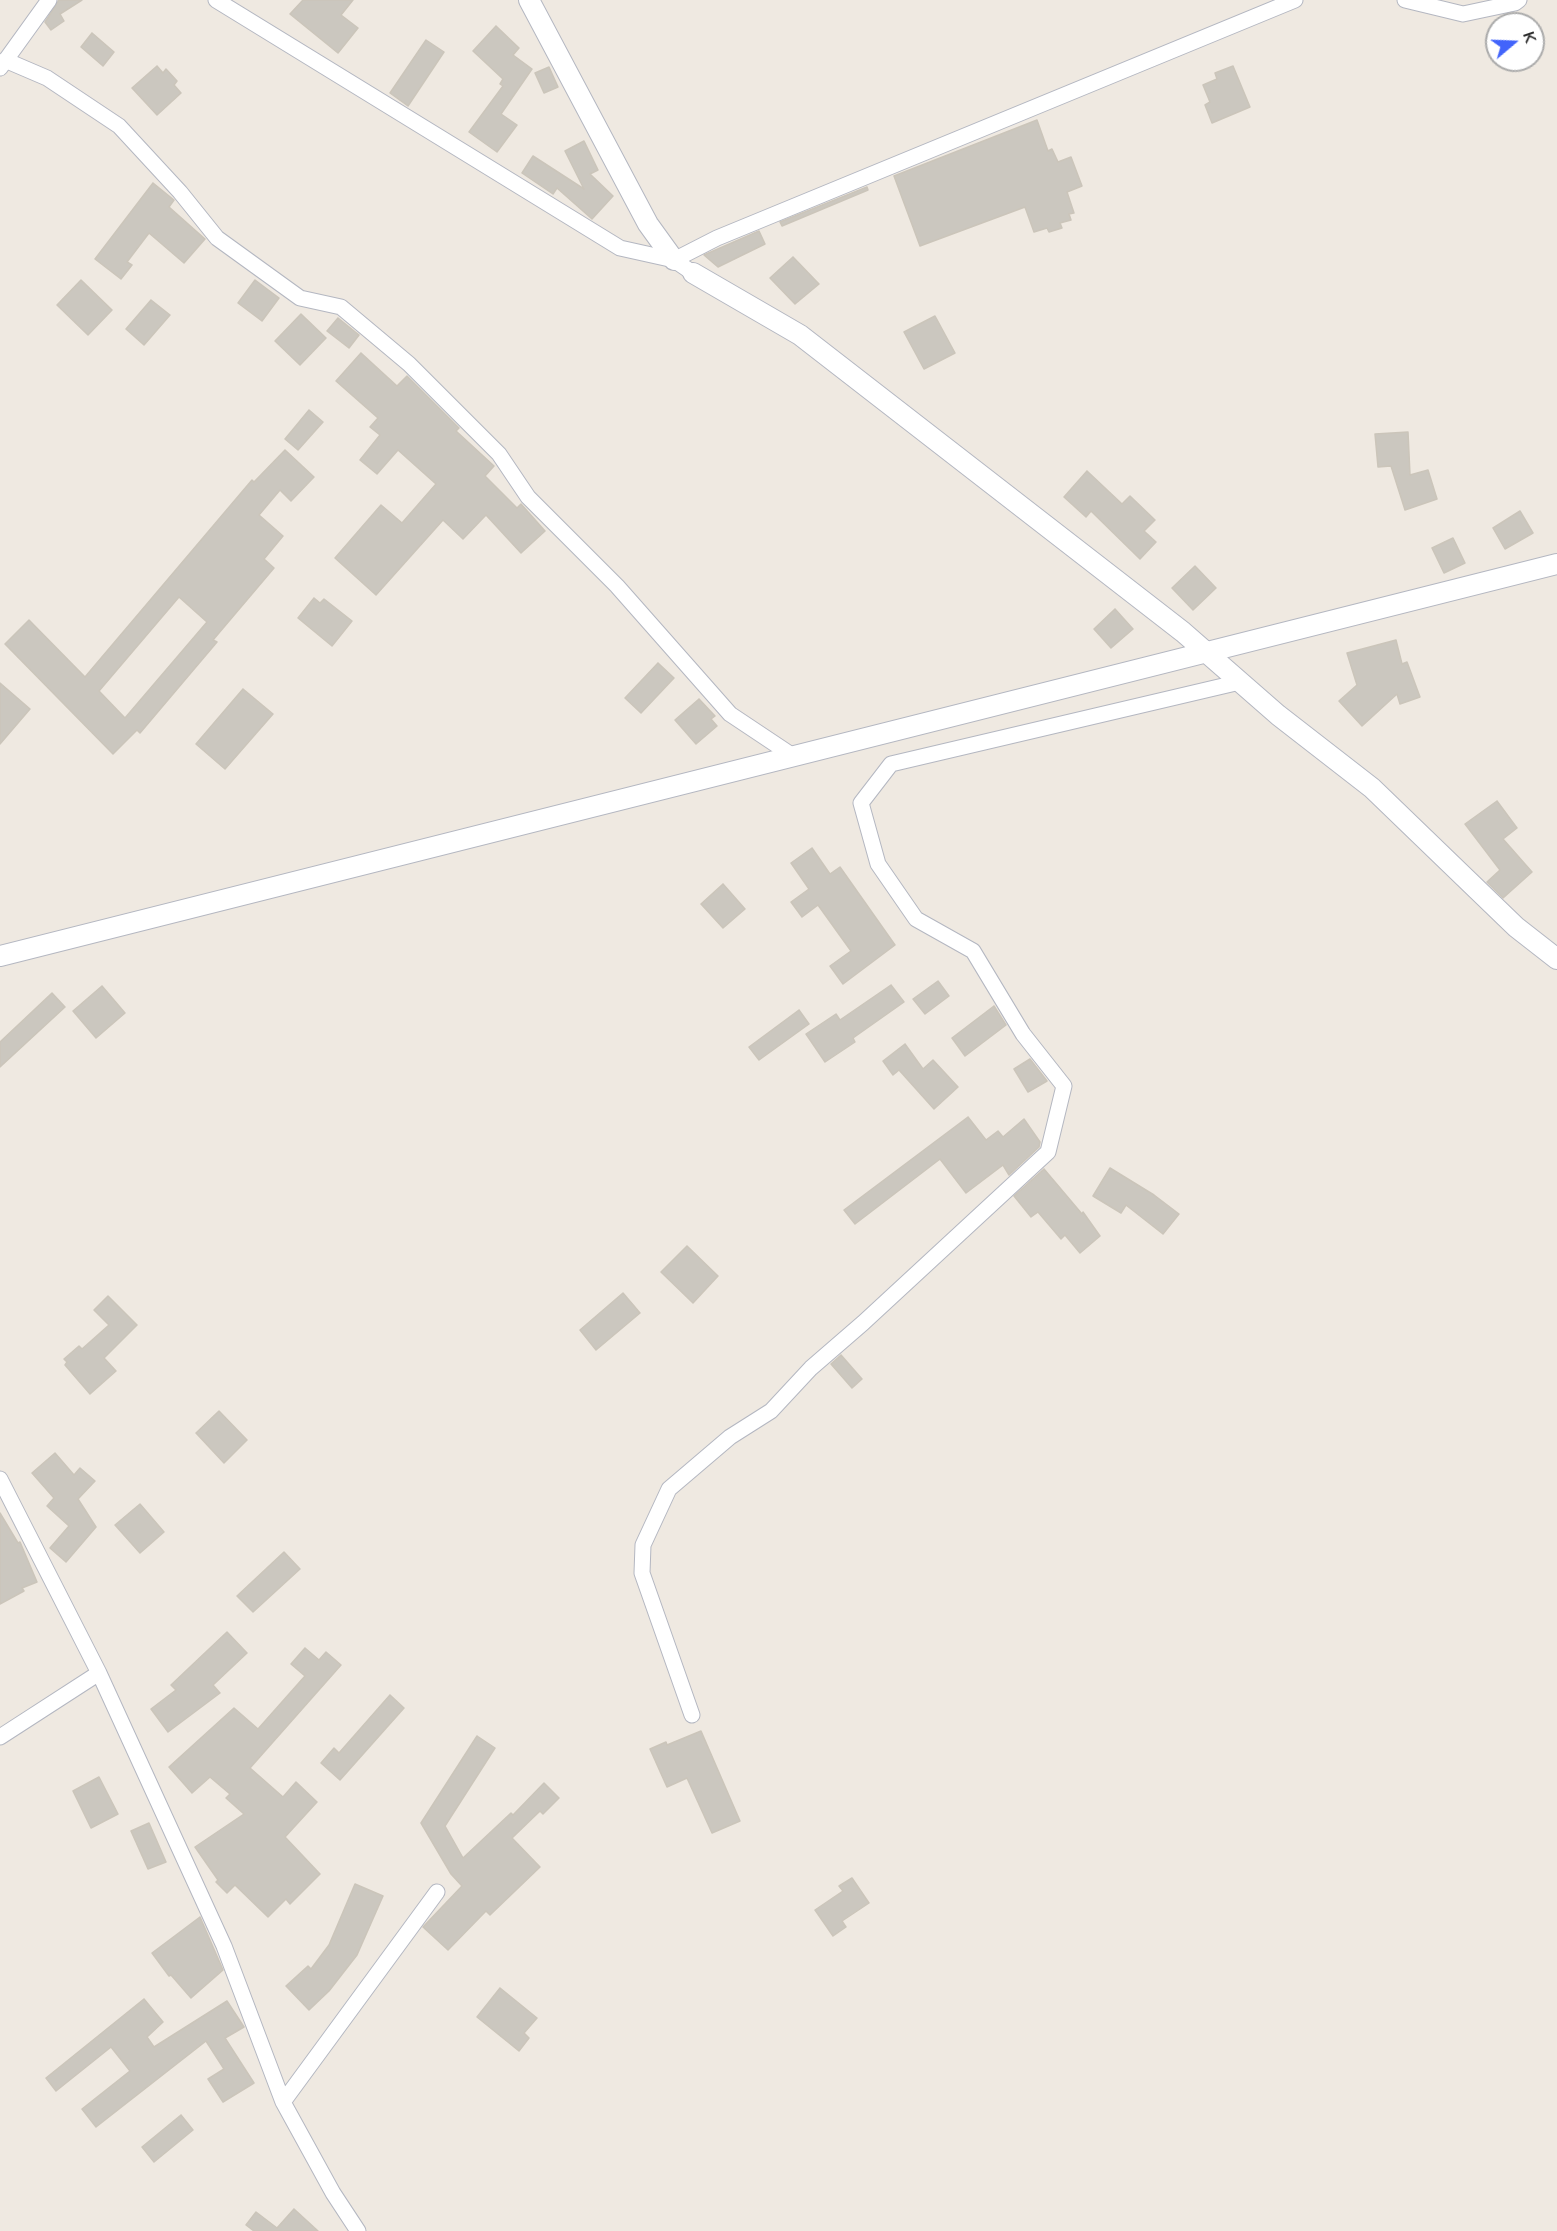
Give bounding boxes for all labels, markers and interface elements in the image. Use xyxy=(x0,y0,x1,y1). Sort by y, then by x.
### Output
north arrow xyxy=(1485,12,1545,72)
text: K xyxy=(1519,28,1541,45)

